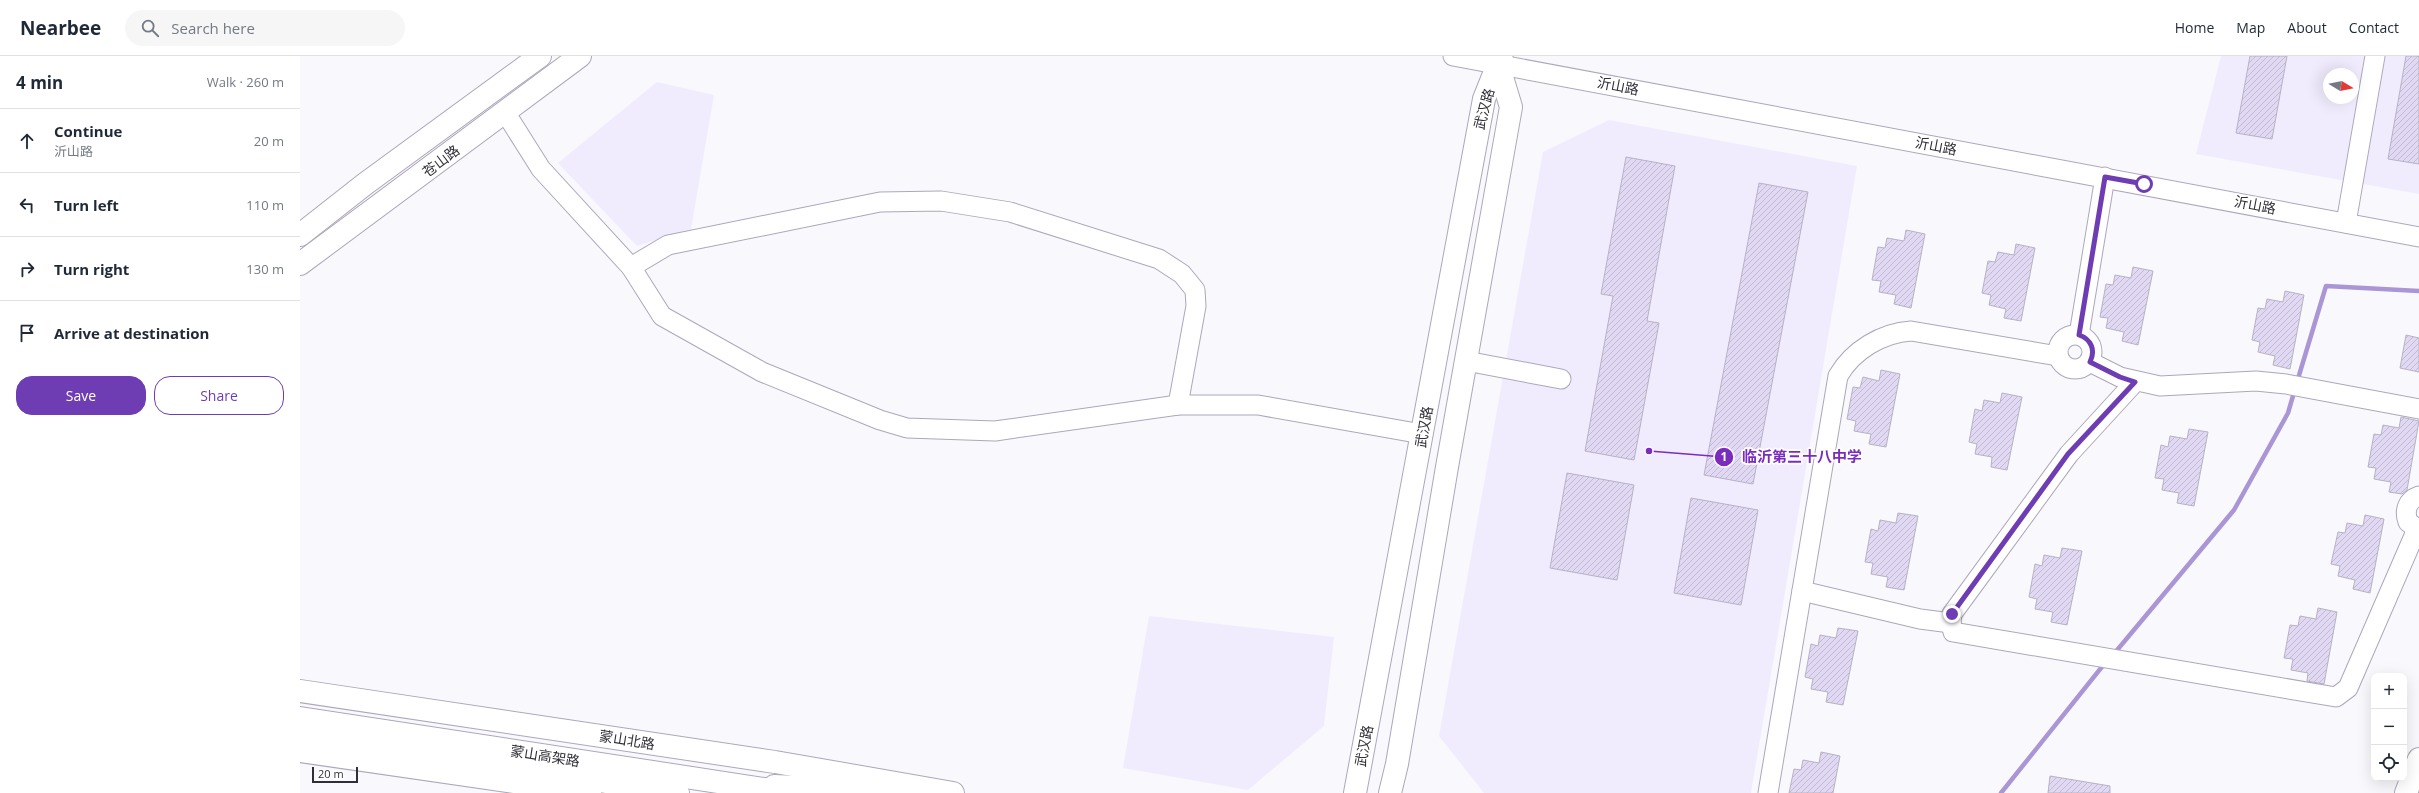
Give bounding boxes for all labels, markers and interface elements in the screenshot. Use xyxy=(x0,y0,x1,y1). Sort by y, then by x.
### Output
search box xyxy=(125,10,405,46)
text: Nearbee xyxy=(20,15,101,41)
icon: search xyxy=(139,17,161,39)
text: Search here xyxy=(171,18,255,38)
text: Home xyxy=(2175,18,2214,37)
text: Map xyxy=(2236,18,2265,37)
text: About xyxy=(2287,18,2327,37)
text: Contact xyxy=(2349,18,2399,37)
north arrow xyxy=(2323,68,2359,104)
text: 4 min xyxy=(16,71,63,94)
street label: 沂山路 xyxy=(1596,72,1641,99)
text: Walk · 260 m xyxy=(207,73,284,91)
street label: 武汉路 xyxy=(1469,86,1498,132)
text: Continue xyxy=(54,121,122,141)
icon: ahead xyxy=(16,130,38,152)
text: 20 m xyxy=(254,132,284,150)
street label: 沂山路 xyxy=(1914,132,1959,159)
street label: 苍山路 xyxy=(418,140,463,181)
text: 沂山路 xyxy=(54,142,93,160)
route start xyxy=(2135,175,2153,193)
street label: 沂山路 xyxy=(2233,191,2278,218)
icon: left xyxy=(16,194,38,216)
text: Turn left xyxy=(54,195,119,215)
text: 110 m xyxy=(246,196,284,214)
icon: right xyxy=(16,258,38,280)
text: Turn right xyxy=(54,259,129,279)
text: 130 m xyxy=(246,260,284,278)
icon: arrive xyxy=(16,322,38,344)
text: Arrive at destination xyxy=(54,323,209,343)
button: Save xyxy=(16,376,146,415)
button: Share xyxy=(154,376,284,415)
street label: 武汉路 xyxy=(1411,405,1437,449)
callout: 临沂第三十八中学 xyxy=(1714,443,1870,470)
text: 临沂第三十八中学 xyxy=(1742,446,1862,466)
text: 1 xyxy=(1721,448,1727,465)
route end xyxy=(1943,605,1961,623)
map controls xyxy=(2371,673,2407,781)
button: + xyxy=(2371,673,2407,709)
button: − xyxy=(2371,709,2407,745)
street label: 武汉路 xyxy=(1350,723,1377,768)
street label: 蒙山北路 xyxy=(598,726,656,753)
street label: 蒙山高架路 xyxy=(509,741,581,770)
button: locate xyxy=(2371,745,2407,781)
scale bar xyxy=(312,765,358,784)
text: 20 m xyxy=(318,766,344,781)

